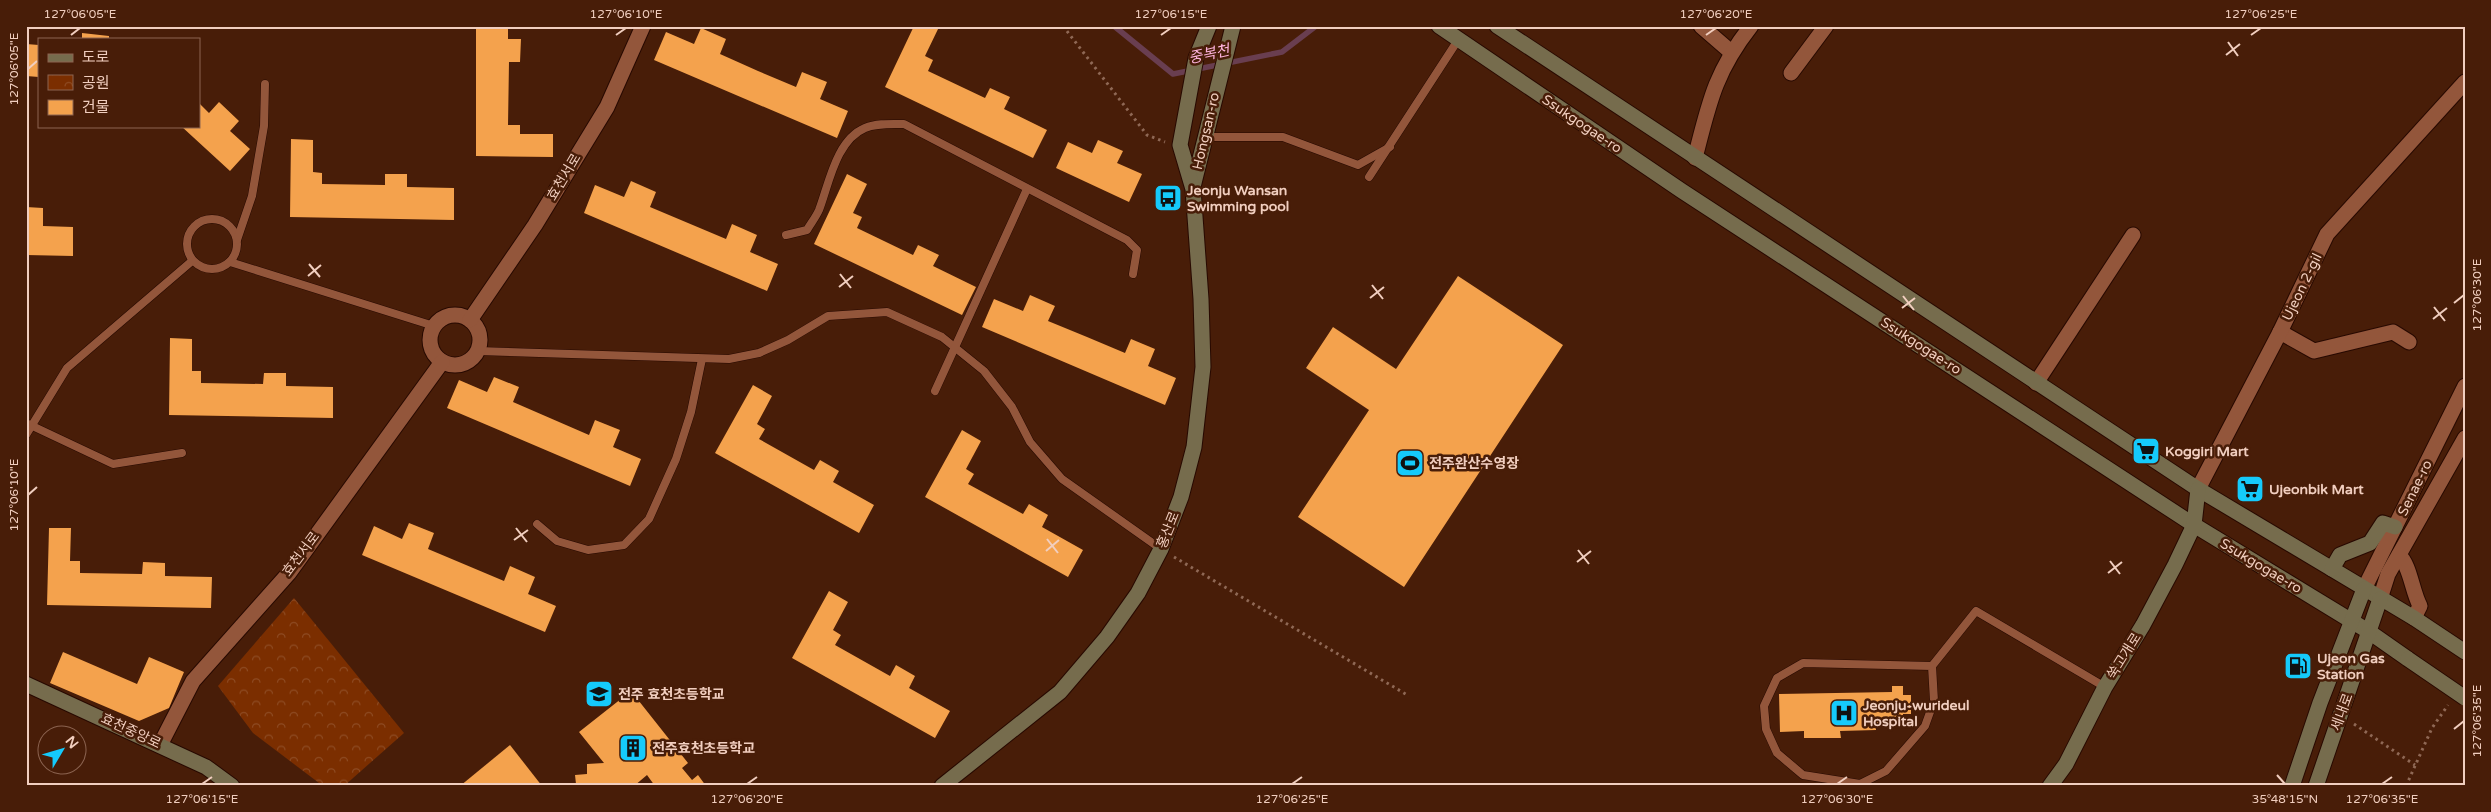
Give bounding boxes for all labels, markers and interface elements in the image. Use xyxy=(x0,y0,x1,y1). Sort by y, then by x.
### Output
text: 127°06'05"E xyxy=(44,7,117,21)
text: 127°06'10"E xyxy=(590,7,663,21)
text: 127°06'15"E xyxy=(1135,7,1208,21)
text: 127°06'20"E xyxy=(1680,7,1753,21)
text: 127°06'25"E xyxy=(2225,7,2298,21)
text: 127°06'05"E xyxy=(7,32,21,105)
legend xyxy=(38,38,200,128)
water label: 중복천 xyxy=(1187,40,1233,67)
text: 도로 xyxy=(82,48,110,66)
text: 공원 xyxy=(82,74,110,92)
street label: Hongsan-ro xyxy=(1189,91,1223,171)
street label: Ssukgogae-ro xyxy=(1539,91,1625,157)
text: 건물 xyxy=(82,98,110,116)
street label: 효천서로 xyxy=(543,150,585,203)
place label: Jeonju Wansan Swimming pool xyxy=(1186,182,1289,215)
bus stop icon: Jeonju Wansan Swimming pool xyxy=(1153,183,1183,213)
street label: Ujeon 2-gil xyxy=(2278,251,2326,323)
text: 127°06'30"E xyxy=(2470,258,2484,331)
street label: Ssukgogae-ro xyxy=(1878,314,1964,378)
supermarket icon: Koggiri Mart xyxy=(2131,436,2161,466)
place label: Koggiri Mart xyxy=(2165,443,2249,460)
sports icon: 전주완산수영장 xyxy=(1395,448,1425,478)
place label: 전주완산수영장 xyxy=(1429,455,1519,472)
street label: Senae-ro xyxy=(2394,457,2436,519)
text: 127°06'10"E xyxy=(7,458,21,531)
supermarket icon: Ujeonbik Mart xyxy=(2235,474,2265,504)
place label: Ujeonbik Mart xyxy=(2269,481,2364,498)
street label: 홍산로 xyxy=(1153,509,1183,551)
street label: 효천서로 xyxy=(279,528,323,580)
street label: Ssukgogae-ro xyxy=(2217,535,2305,597)
street label: 쑥고개로 xyxy=(2103,630,2145,682)
place label: Ujeon Gas Station xyxy=(2317,650,2385,683)
fuel station icon: Ujeon Gas Station xyxy=(2283,651,2313,681)
school or university icon: 전주 효천초등학교 xyxy=(584,679,614,709)
text: 127°06'35"E xyxy=(2470,684,2484,757)
place label: 전주 효천초등학교 xyxy=(618,686,725,703)
street label: 세내로 xyxy=(2327,691,2357,733)
place label: Jeonju-wurideul Hospital xyxy=(1862,697,1969,730)
hospital icon: Jeonju-wurideul Hospital xyxy=(1829,698,1859,728)
street label: 효천중앙로 xyxy=(98,710,164,752)
north arrow xyxy=(38,724,88,774)
text: N xyxy=(62,733,82,752)
building icon: 전주효천초등학교 xyxy=(618,733,648,763)
place label: 전주효천초등학교 xyxy=(652,740,755,757)
text: 127°06'15"E xyxy=(166,792,239,806)
text: 127°06'20"E xyxy=(711,792,784,806)
text: 127°06'25"E xyxy=(1256,792,1329,806)
text: 127°06'30"E xyxy=(1801,792,1874,806)
text: 35°48'15"N xyxy=(2252,792,2318,806)
text: 127°06'35"E xyxy=(2346,792,2419,806)

